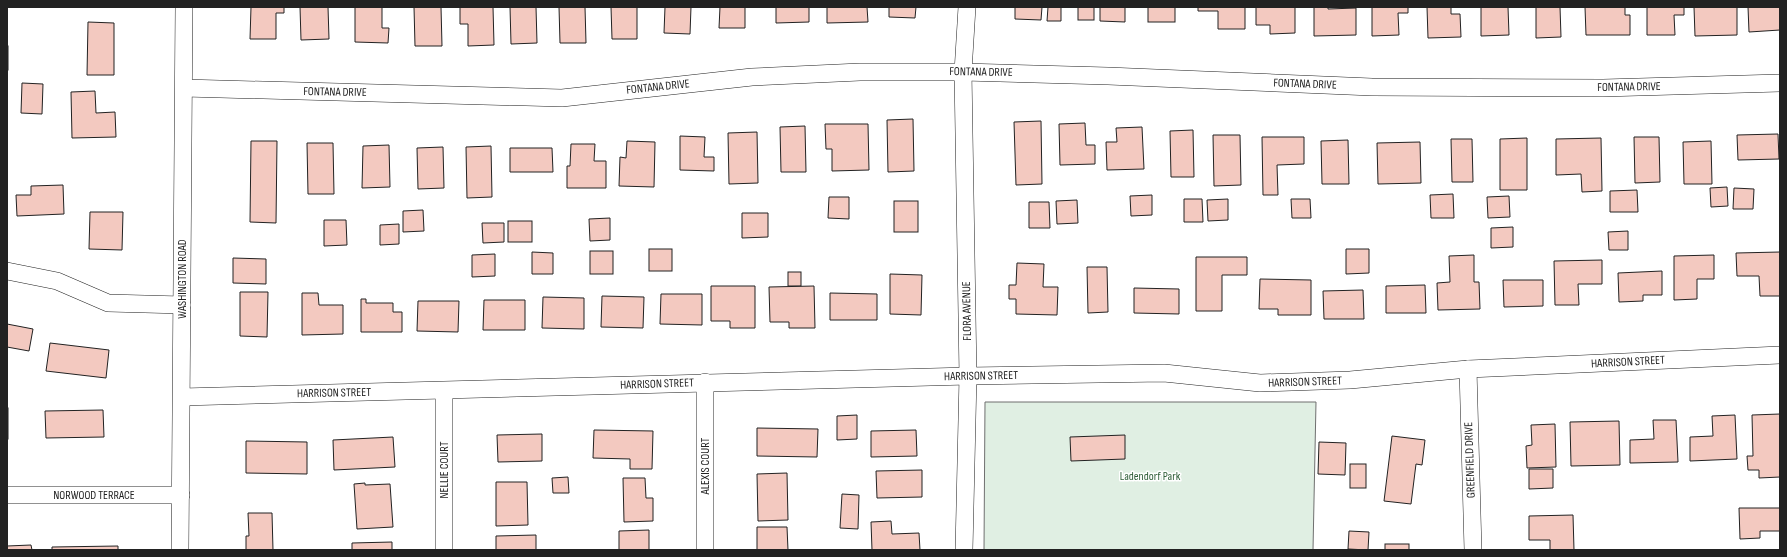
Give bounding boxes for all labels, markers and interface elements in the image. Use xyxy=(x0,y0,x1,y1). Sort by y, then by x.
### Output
street label: FONTANA DRIVE xyxy=(949,64,1013,80)
street label: FONTANA DRIVE xyxy=(1273,75,1337,93)
street label: FONTANA DRIVE xyxy=(626,76,690,98)
street label: FONTANA DRIVE xyxy=(1597,79,1661,95)
street label: FONTANA DRIVE xyxy=(303,84,367,100)
street label: WASHINGTON ROAD xyxy=(175,239,190,319)
street label: FLORA AVENUE xyxy=(959,281,975,341)
street label: HARRISON STREET xyxy=(1591,353,1665,371)
street label: HARRISON STREET xyxy=(944,368,1018,384)
street label: HARRISON STREET xyxy=(1268,373,1342,391)
street label: HARRISON STREET xyxy=(620,375,694,393)
street label: HARRISON STREET xyxy=(297,385,371,401)
street label: GREENFIELD DRIVE xyxy=(1461,422,1479,498)
street label: ALEXIS COURT xyxy=(698,437,713,495)
street label: NELLIE COURT xyxy=(437,441,452,499)
park label: Ladendorf Park xyxy=(1120,469,1181,484)
street label: NORWOOD TERRACE xyxy=(53,488,135,503)

